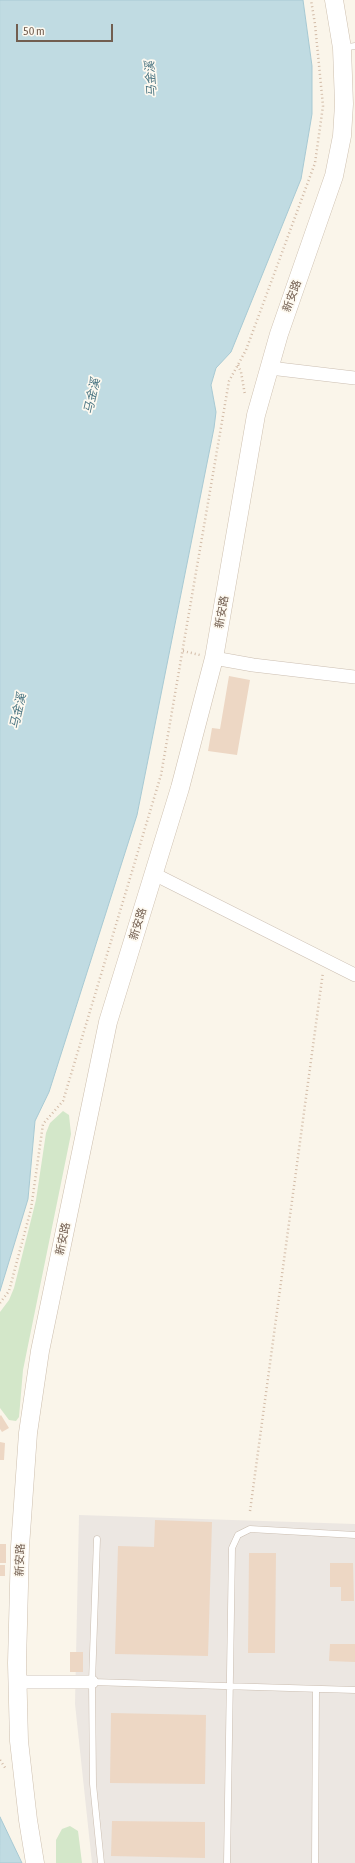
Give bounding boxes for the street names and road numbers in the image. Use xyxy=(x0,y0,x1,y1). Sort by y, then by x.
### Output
street label: 新安路 xyxy=(280,278,304,314)
street label: 新安路 xyxy=(213,595,231,629)
street label: 新安路 xyxy=(127,906,149,942)
street label: 新安路 xyxy=(53,1221,73,1257)
street label: 新安路 xyxy=(13,1543,27,1577)

